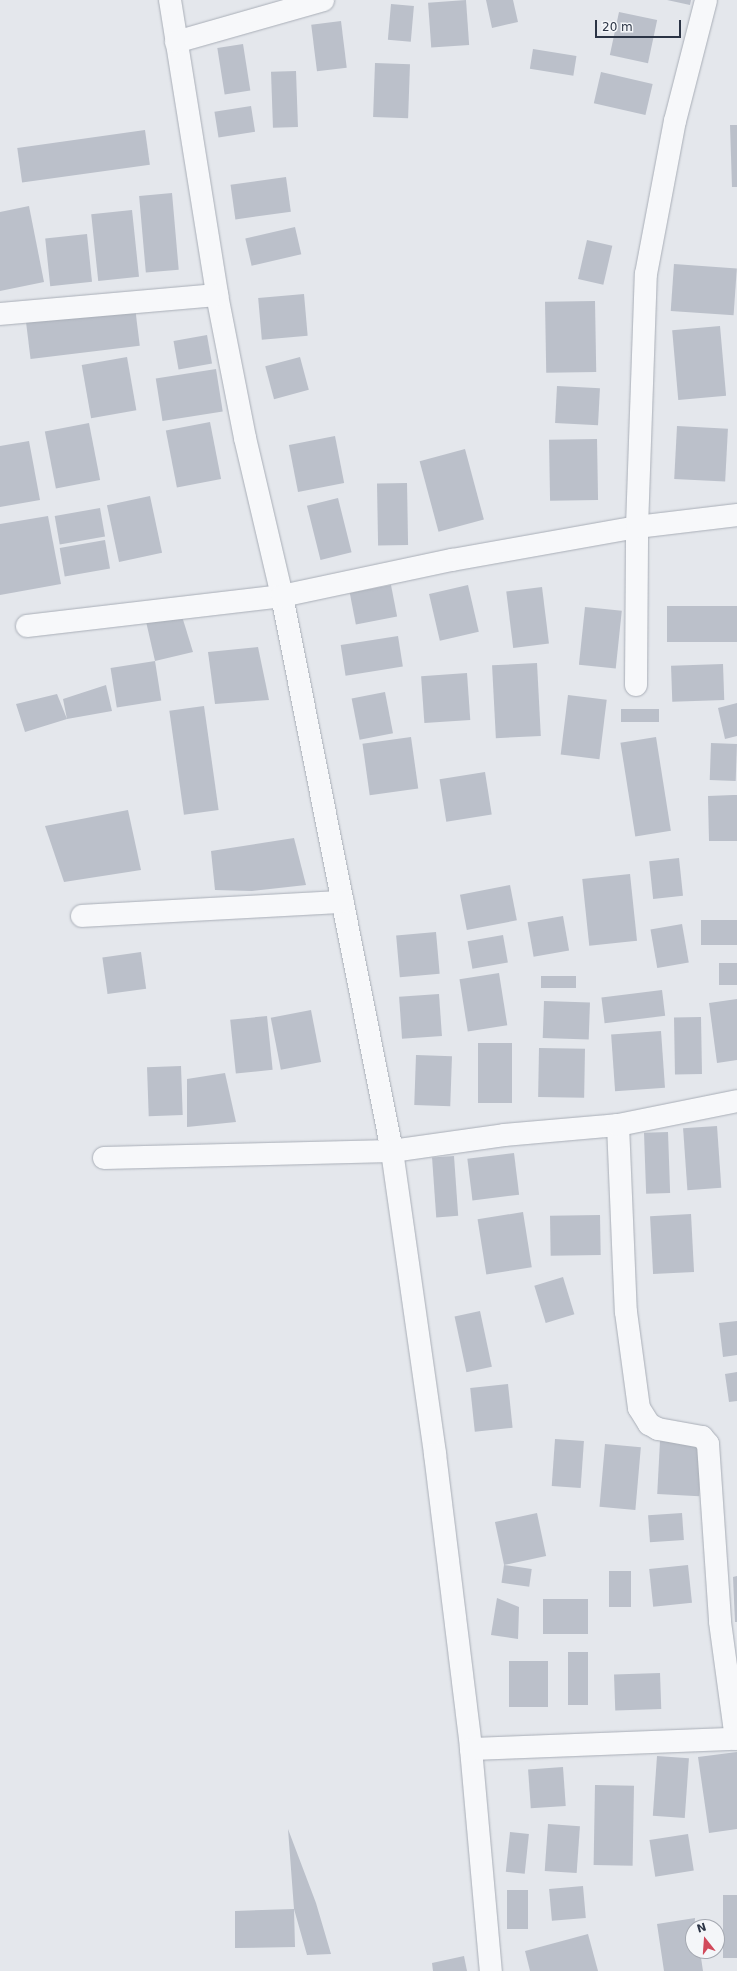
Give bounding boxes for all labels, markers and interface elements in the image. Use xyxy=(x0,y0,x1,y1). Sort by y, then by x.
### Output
scale bar xyxy=(597,12,683,38)
text: 20 m xyxy=(602,20,633,34)
north arrow xyxy=(685,1919,725,1959)
text: N xyxy=(695,1920,708,1936)

